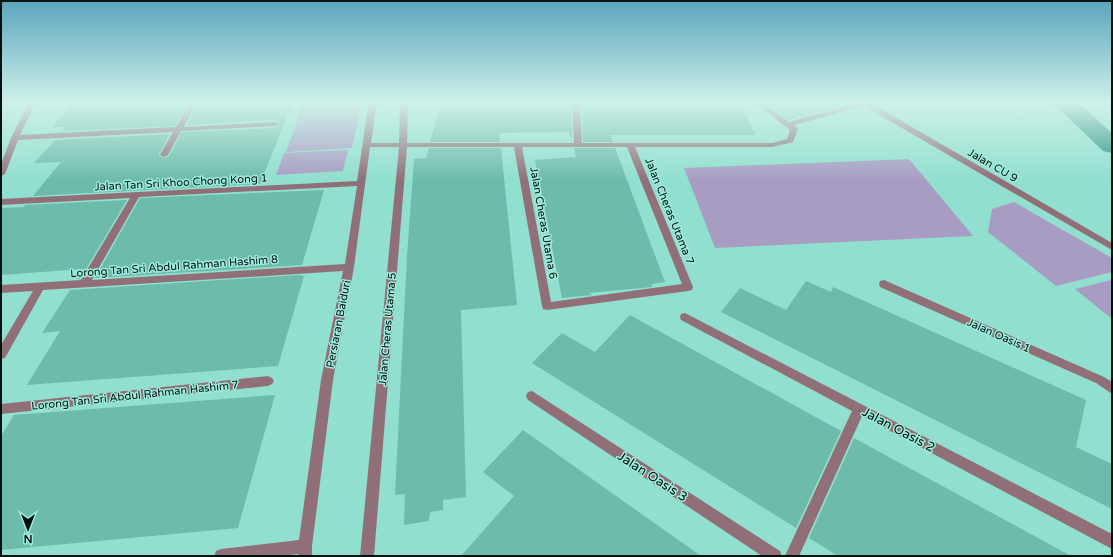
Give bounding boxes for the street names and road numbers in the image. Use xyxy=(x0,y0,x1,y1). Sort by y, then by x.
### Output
street label: Jalan CU 9 xyxy=(965,146,1020,185)
street label: Jalan Cheras Utama 7 xyxy=(642,156,697,266)
street label: Jalan Cheras Utama 6 xyxy=(527,166,560,280)
street label: Jalan Tan Sri Khoo Chong Kong 1 xyxy=(94,171,268,194)
street label: Lorong Tan Sri Abdul Rahman Hashim 8 xyxy=(70,253,278,280)
street label: Jalan Cheras Utama 5 xyxy=(376,272,399,386)
street label: Persiaran Baiduri xyxy=(324,279,353,369)
street label: Jalan Oasis 1 xyxy=(965,316,1032,355)
street label: Lorong Tan Sri Abdul Rahman Hashim 7 xyxy=(31,378,239,413)
street label: Jalan Oasis 2 xyxy=(859,404,938,456)
street label: Jalan Oasis 3 xyxy=(614,448,690,505)

